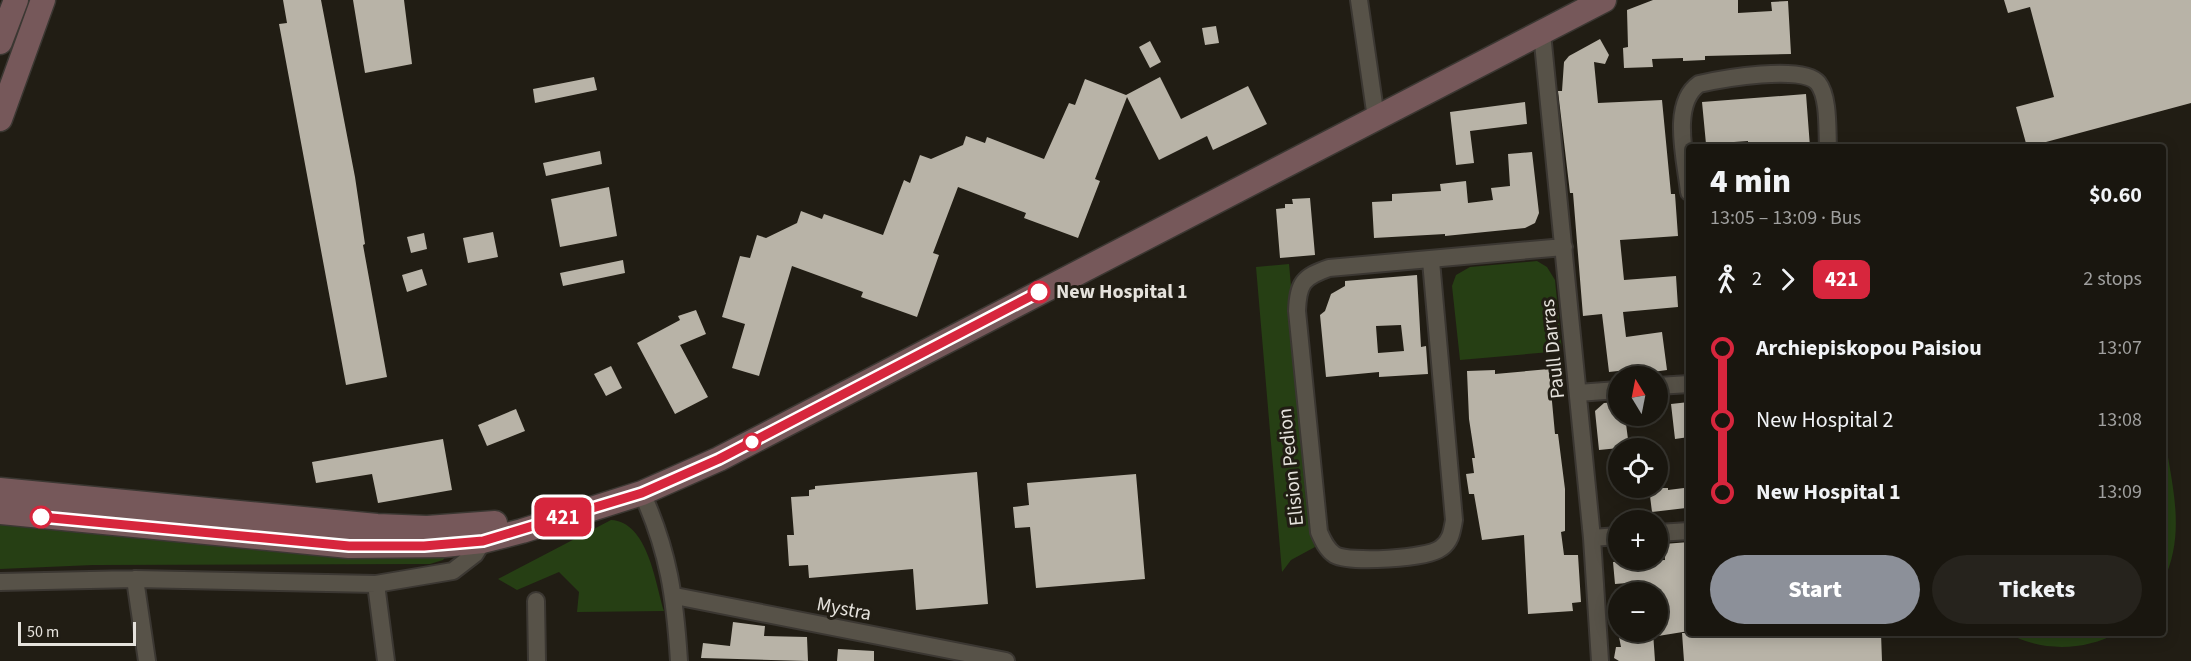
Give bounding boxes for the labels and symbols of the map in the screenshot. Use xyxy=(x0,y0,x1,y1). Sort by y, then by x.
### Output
place label: New Hospital 1 xyxy=(1056,278,1187,306)
marker: New Hospital 1 xyxy=(1028,281,1050,303)
street label: Paull Darras xyxy=(1534,298,1572,400)
north arrow xyxy=(1608,366,1668,426)
street label: Elision Pedion xyxy=(1271,407,1311,527)
unlabelled marker xyxy=(743,433,761,451)
line badge: 421 xyxy=(528,498,598,536)
unlabelled marker xyxy=(30,506,52,528)
street label: Mystra xyxy=(814,590,874,628)
scale bar xyxy=(18,619,136,646)

